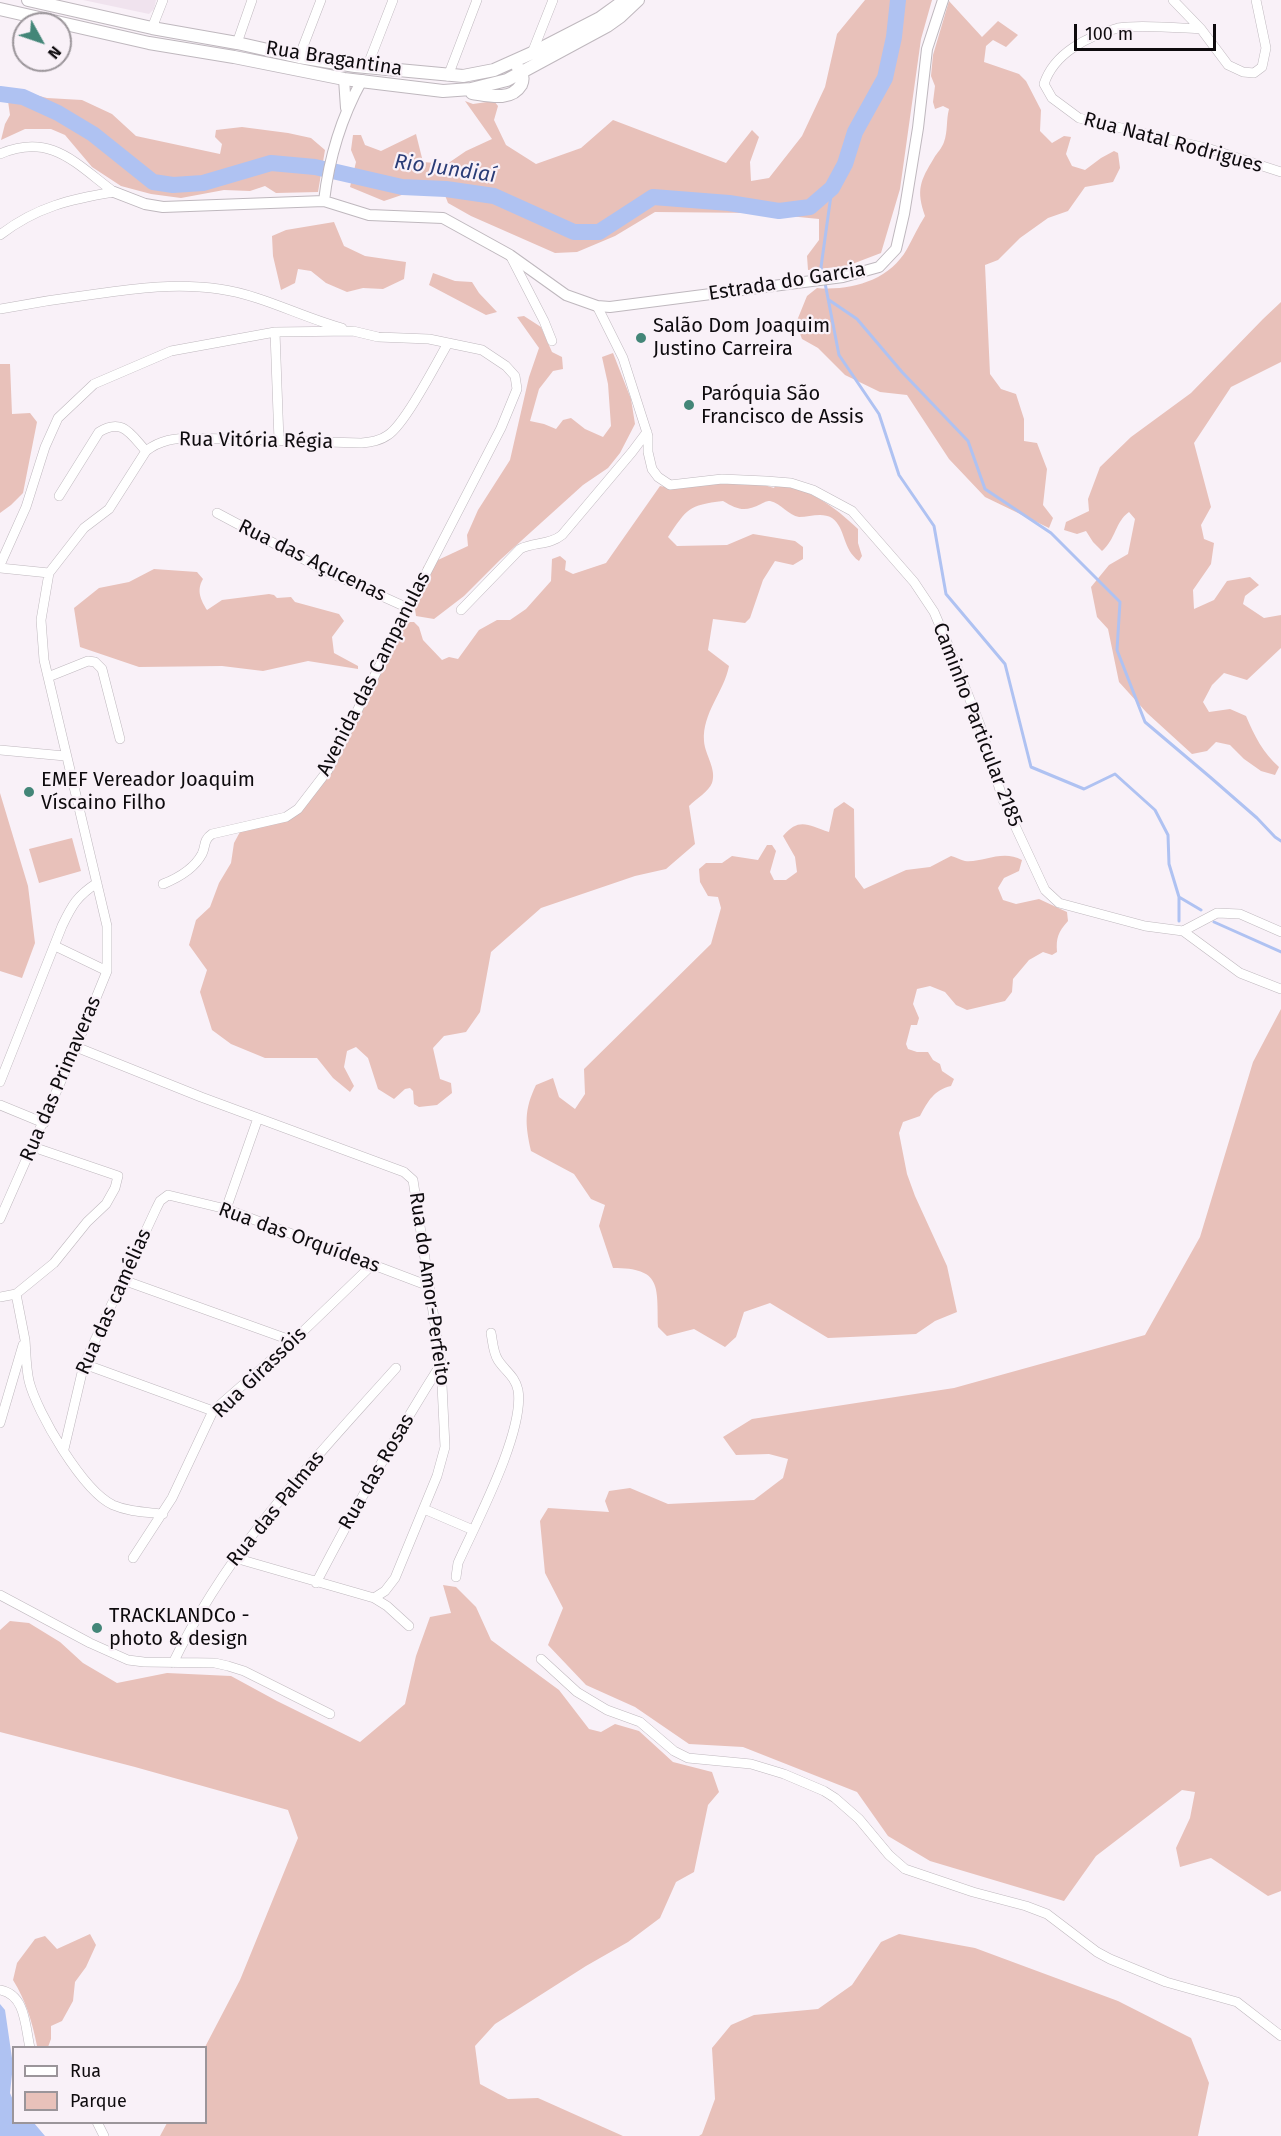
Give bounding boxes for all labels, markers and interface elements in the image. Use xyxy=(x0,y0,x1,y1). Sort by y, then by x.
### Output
north arrow xyxy=(12,12,72,72)
scale bar xyxy=(1077,12,1220,50)
text: 100 m xyxy=(1085,23,1133,45)
street label: Rua Bragantina xyxy=(264,36,404,82)
text: N xyxy=(44,42,65,63)
street label: Rua Natal Rodrigues xyxy=(1081,108,1265,178)
water label: Rio Jundiaí xyxy=(392,149,498,189)
street label: Estrada do Garcia xyxy=(707,258,867,306)
place label: Salão Dom Joaquim Justino Carreira xyxy=(653,314,830,361)
marker: Salão Dom Joaquim Justino Carreira xyxy=(634,331,648,345)
place label: Paróquia São Francisco de Assis xyxy=(701,382,863,429)
marker: Paróquia São Francisco de Assis xyxy=(682,398,696,412)
street label: Rua Vitória Régia xyxy=(179,428,333,454)
street label: Rua das Açucenas xyxy=(234,515,390,607)
street label: Avenida das Campanulas xyxy=(312,568,436,780)
street label: Caminho Particular 2185 xyxy=(927,619,1027,831)
place label: EMEF Vereador Joaquim Víscaino Filho xyxy=(41,768,255,815)
marker: EMEF Vereador Joaquim Víscaino Filho xyxy=(22,785,36,799)
street label: Rua das Primaveras xyxy=(15,993,107,1165)
street label: Rua do Amor-Perfeito xyxy=(404,1191,454,1387)
street label: Rua das Orquídeas xyxy=(215,1198,383,1278)
street label: Rua das camélias xyxy=(71,1225,157,1379)
street label: Rua Girassóis xyxy=(208,1322,312,1424)
street label: Rua das Rosas xyxy=(334,1410,420,1534)
street label: Rua das Palmas xyxy=(222,1446,330,1572)
place label: TRACKLANDCo - photo & design xyxy=(109,1604,249,1651)
marker: TRACKLANDCo - photo & design xyxy=(90,1621,104,1635)
legend xyxy=(12,2046,207,2124)
text: Rua xyxy=(70,2060,101,2082)
text: Parque xyxy=(70,2090,127,2112)

